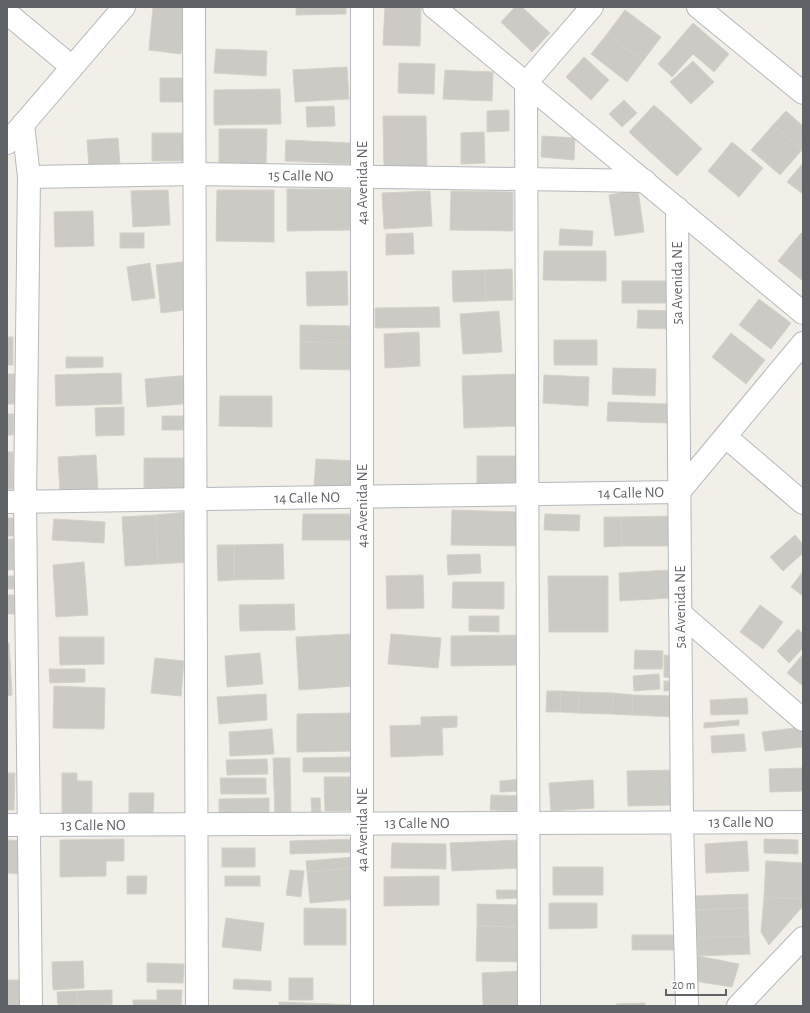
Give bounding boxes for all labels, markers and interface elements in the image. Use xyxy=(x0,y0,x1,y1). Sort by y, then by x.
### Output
street label: 4a Avenida NE xyxy=(355,141,370,225)
street label: 15 Calle NO xyxy=(268,168,334,184)
street label: 5a Avenida NE xyxy=(670,241,685,325)
street label: 4a Avenida NE xyxy=(355,464,370,548)
street label: 14 Calle NO xyxy=(598,485,664,501)
street label: 14 Calle NO xyxy=(274,490,340,506)
street label: 5a Avenida NE xyxy=(673,565,688,649)
street label: 4a Avenida NE xyxy=(355,788,370,872)
street label: 13 Calle NO xyxy=(709,815,773,830)
street label: 13 Calle NO xyxy=(385,816,449,831)
street label: 13 Calle NO xyxy=(61,818,125,833)
scale bar xyxy=(666,971,726,997)
text: 20 m xyxy=(672,979,695,991)

